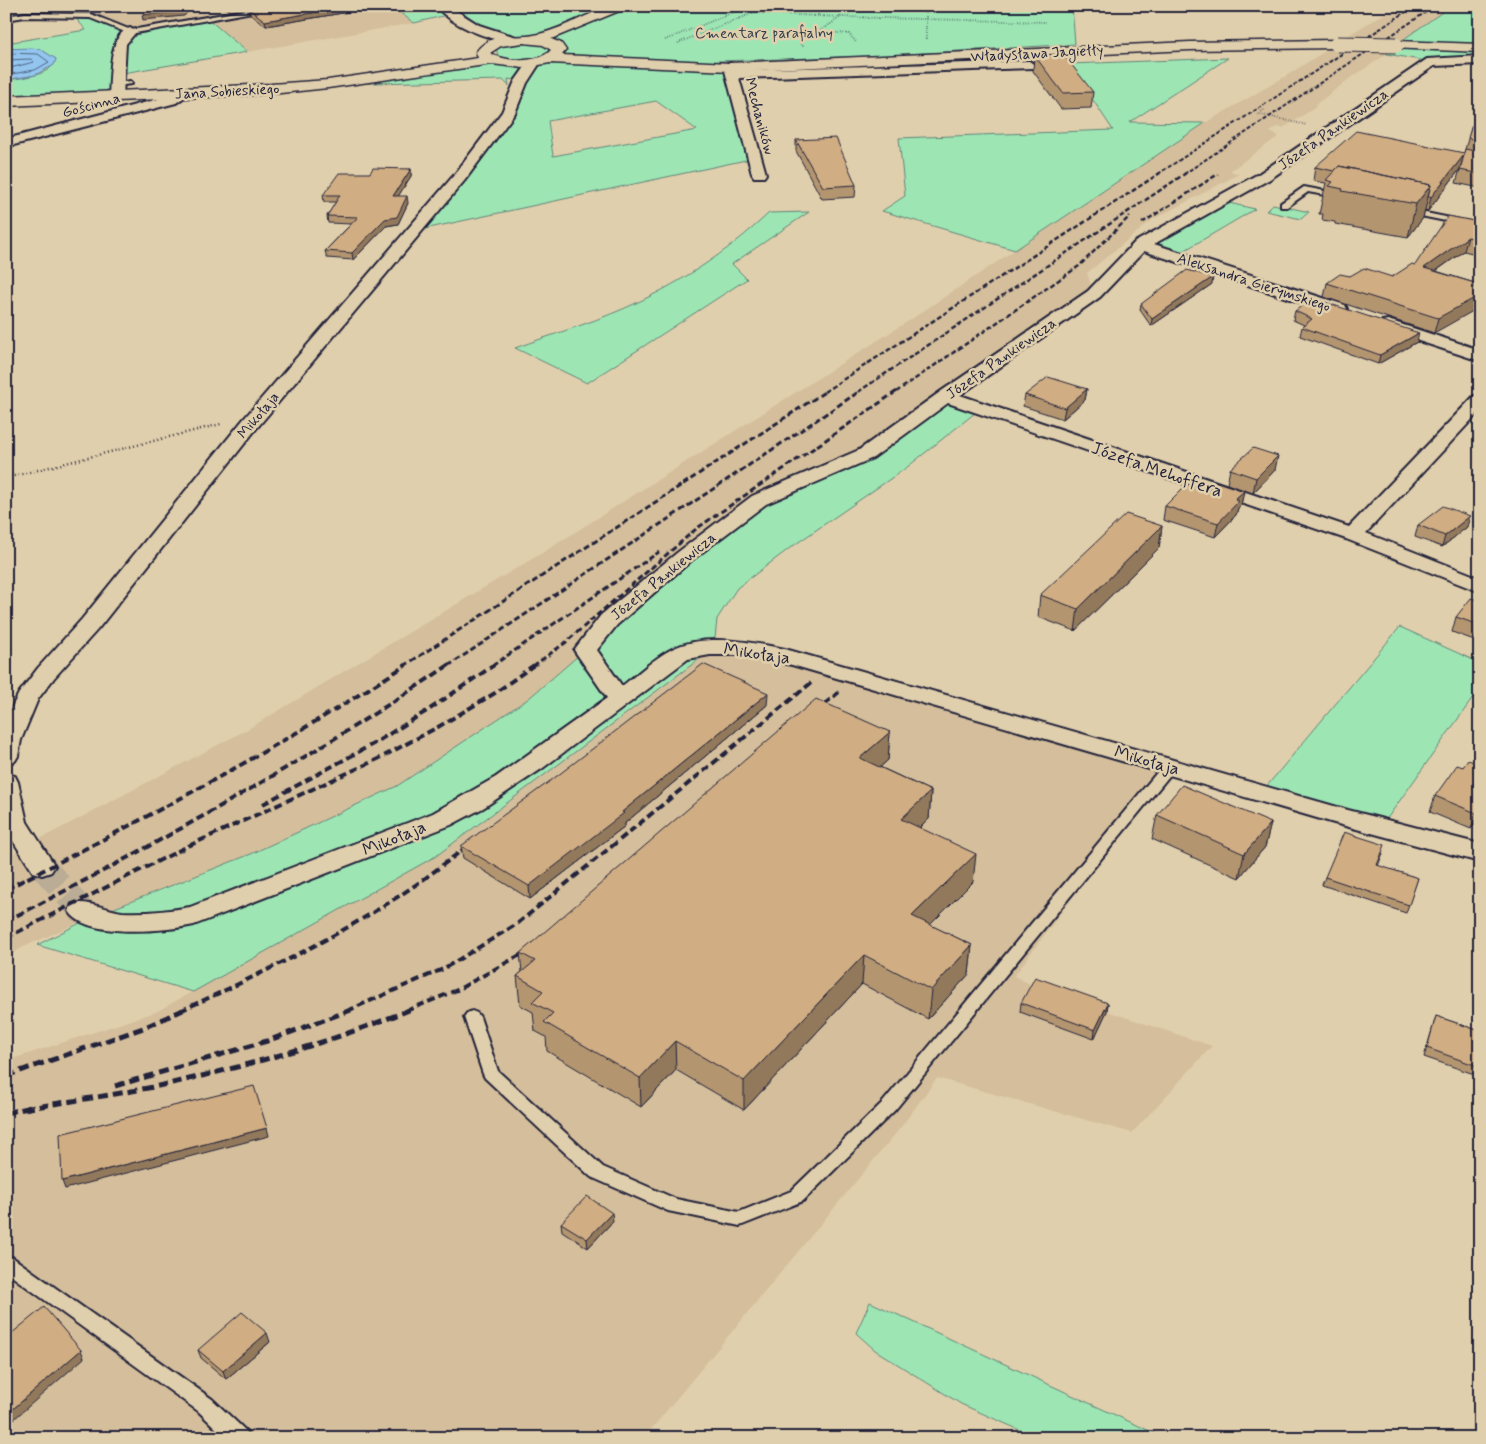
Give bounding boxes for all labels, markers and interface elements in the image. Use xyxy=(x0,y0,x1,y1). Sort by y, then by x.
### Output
park label: Cmentarz parafialny xyxy=(695,24,833,44)
street label: Władysława Jagiełły xyxy=(970,41,1104,68)
street label: Mechaników xyxy=(739,75,779,157)
street label: Jana Sobieskiego xyxy=(174,79,280,105)
street label: Józefa Pankiewicza xyxy=(1275,84,1393,175)
street label: Gościnna xyxy=(60,89,122,123)
street label: Aleksandra Gierymskiego xyxy=(1174,249,1333,317)
street label: Józefa Pankiewicza xyxy=(943,313,1061,404)
street label: Mikołaja xyxy=(233,388,284,443)
street label: Józefa Mehoffera xyxy=(1088,436,1225,504)
street label: Józefa Pankiewicza xyxy=(607,528,721,625)
street label: Mikołaja xyxy=(722,637,792,671)
street label: Mikołaja xyxy=(1111,740,1182,782)
street label: Mikołaja xyxy=(359,815,430,863)

